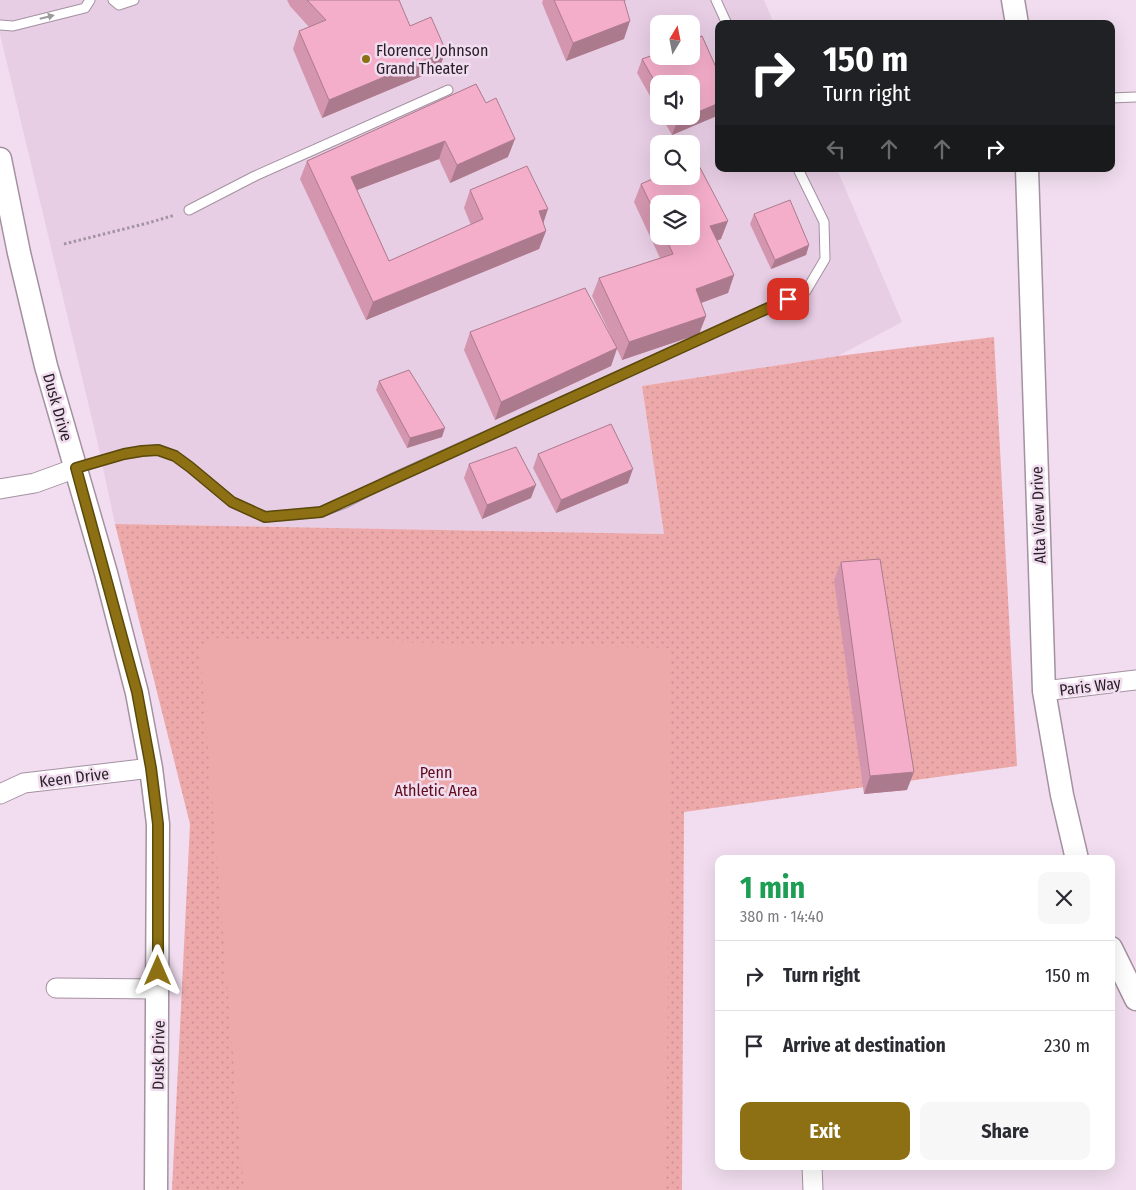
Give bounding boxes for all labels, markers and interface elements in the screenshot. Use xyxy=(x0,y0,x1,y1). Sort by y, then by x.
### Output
one-way arrow xyxy=(40,13,55,21)
north arrow xyxy=(650,15,700,65)
map controls xyxy=(650,15,700,245)
text: 150 m xyxy=(823,38,908,80)
icon: right xyxy=(740,40,805,105)
place label: Florence Johnson Grand Theater xyxy=(376,41,488,78)
marker: Florence Johnson Grand Theater xyxy=(360,53,372,65)
button: sound xyxy=(650,75,700,125)
text: Turn right xyxy=(823,80,911,107)
button: search xyxy=(650,135,700,185)
icon: left xyxy=(822,135,850,163)
icon: ahead xyxy=(875,135,903,163)
icon: ahead xyxy=(928,135,956,163)
icon: right xyxy=(981,135,1009,163)
button: layers xyxy=(650,195,700,245)
pin xyxy=(767,278,809,320)
icon: arrive xyxy=(774,285,802,313)
street label: Dusk Drive xyxy=(39,371,76,443)
street label: Alta View Drive xyxy=(1027,466,1050,564)
street label: Paris Way xyxy=(1058,673,1123,700)
park label: Penn Athletic Area xyxy=(394,763,478,800)
street label: Keen Drive xyxy=(38,764,110,791)
text: 1 min xyxy=(740,870,805,906)
button: close xyxy=(1038,872,1090,924)
text: 380 m · 14:40 xyxy=(740,907,824,926)
position arrow xyxy=(131,944,183,996)
icon: right xyxy=(740,962,768,990)
text: Turn right xyxy=(783,964,860,987)
text: 150 m xyxy=(1045,964,1090,987)
street label: Dusk Drive xyxy=(148,1020,169,1090)
icon: arrive xyxy=(740,1032,768,1060)
text: Arrive at destination xyxy=(783,1034,946,1057)
text: 230 m xyxy=(1044,1034,1090,1057)
button: Exit xyxy=(740,1102,910,1160)
button: Share xyxy=(920,1102,1090,1160)

